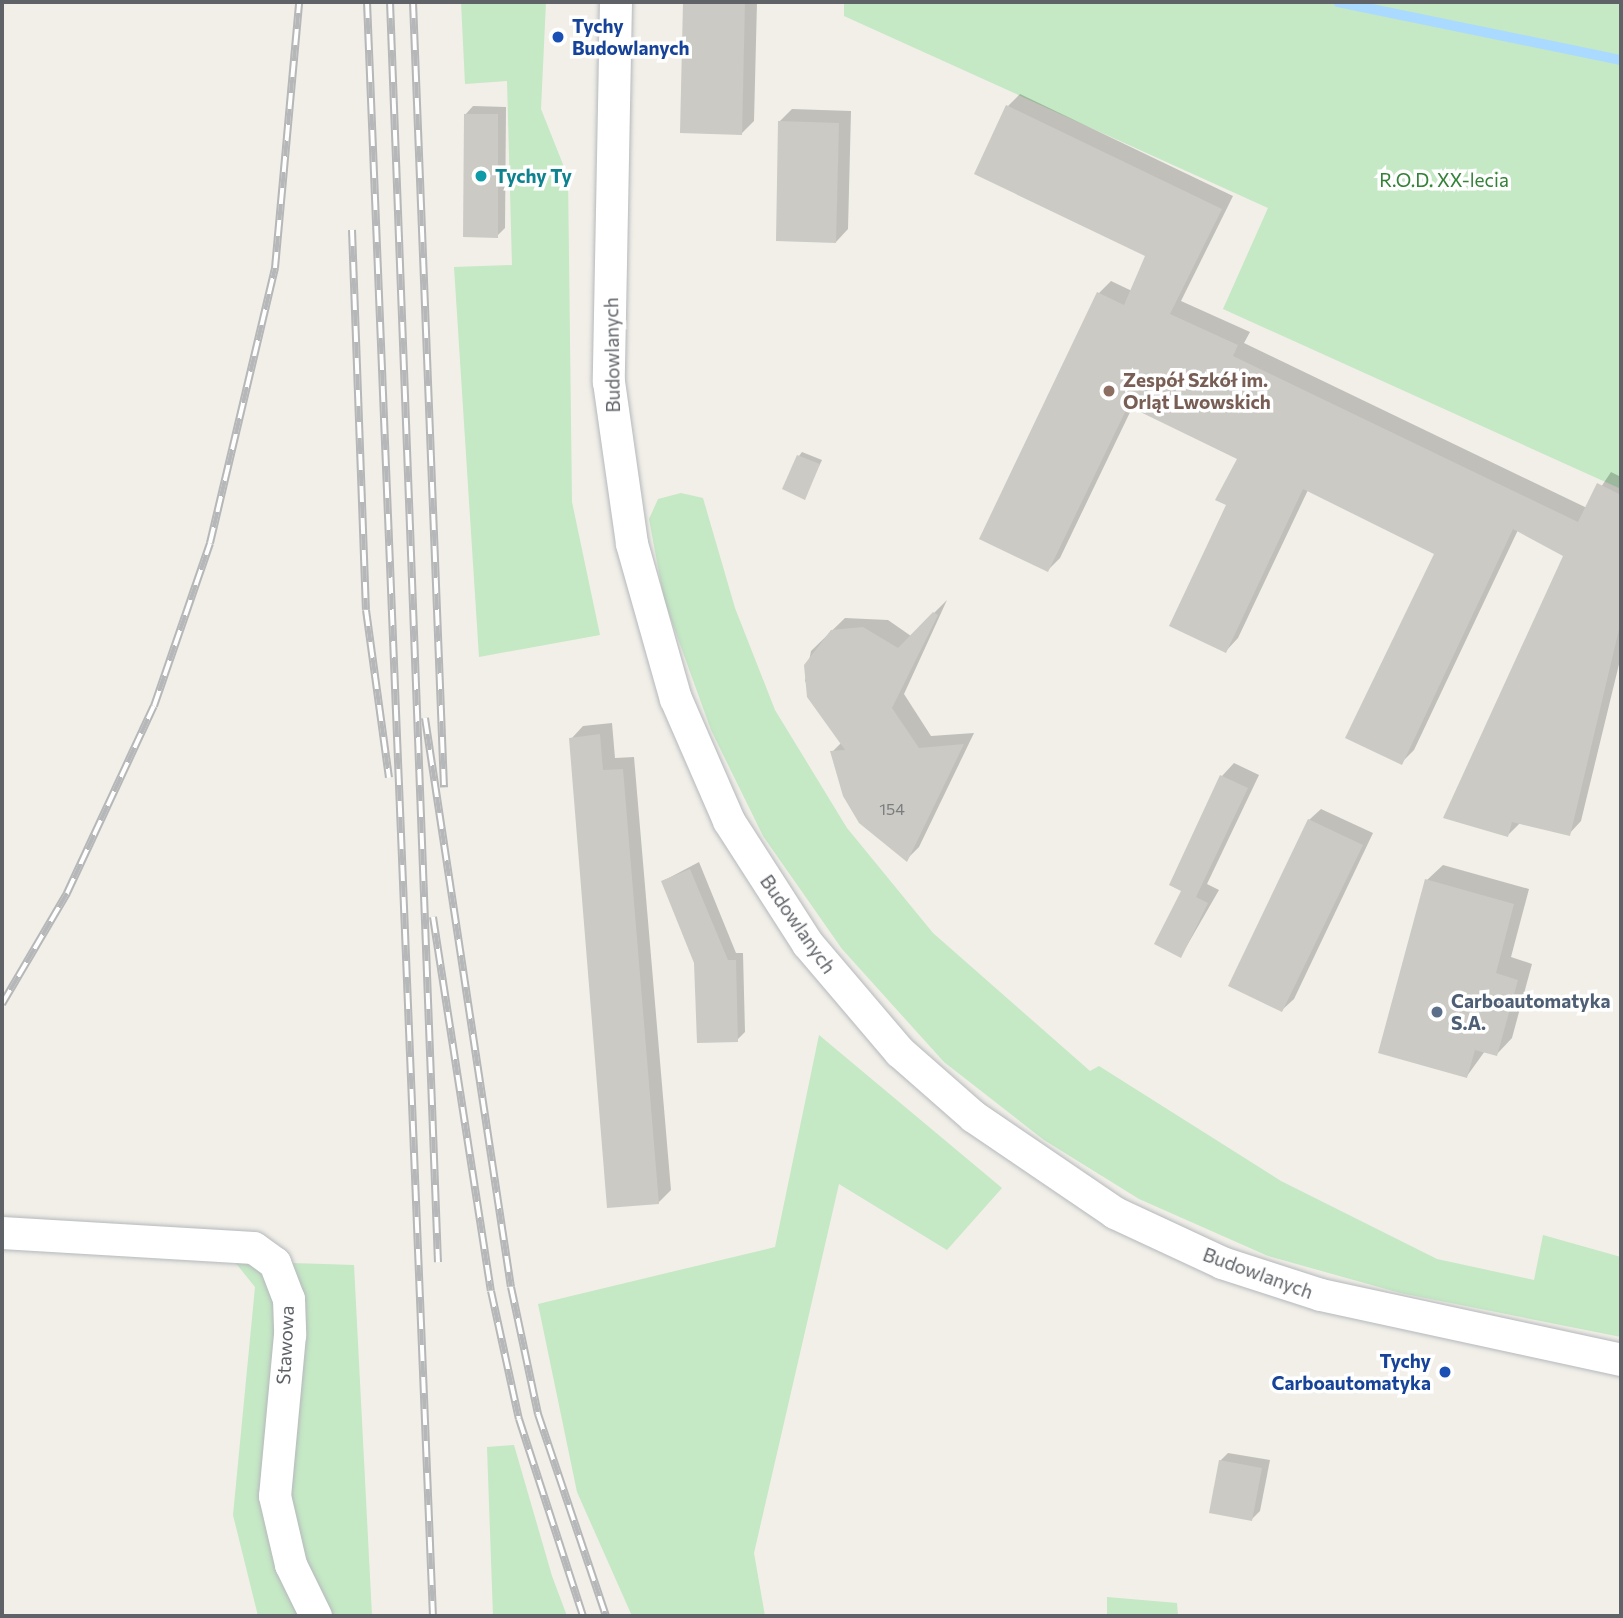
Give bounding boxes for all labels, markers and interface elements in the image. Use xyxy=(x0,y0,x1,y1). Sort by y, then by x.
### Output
place label: Tychy Budowlanych xyxy=(572,15,689,59)
marker: Tychy Budowlanych xyxy=(550,29,566,45)
place label: Tychy Ty xyxy=(495,165,572,187)
marker: Tychy Ty xyxy=(473,168,489,184)
park label: R.O.D. XX-lecia xyxy=(1379,169,1509,191)
street label: Budowlanych xyxy=(600,297,624,413)
place label: Zespół Szkół im. Orląt Lwowskich xyxy=(1123,369,1271,413)
marker: Zespół Szkół im. Orląt Lwowskich xyxy=(1101,383,1117,399)
house number: 154 xyxy=(879,799,905,819)
street label: Budowlanych xyxy=(756,870,840,978)
place label: Carboautomatyka S.A. xyxy=(1451,990,1611,1034)
marker: Carboautomatyka S.A. xyxy=(1429,1004,1445,1020)
street label: Budowlanych xyxy=(1200,1243,1316,1303)
street label: Stawowa xyxy=(272,1305,298,1385)
place label: Tychy Carboautomatyka xyxy=(1271,1350,1431,1394)
marker: Tychy Carboautomatyka xyxy=(1437,1364,1453,1380)

